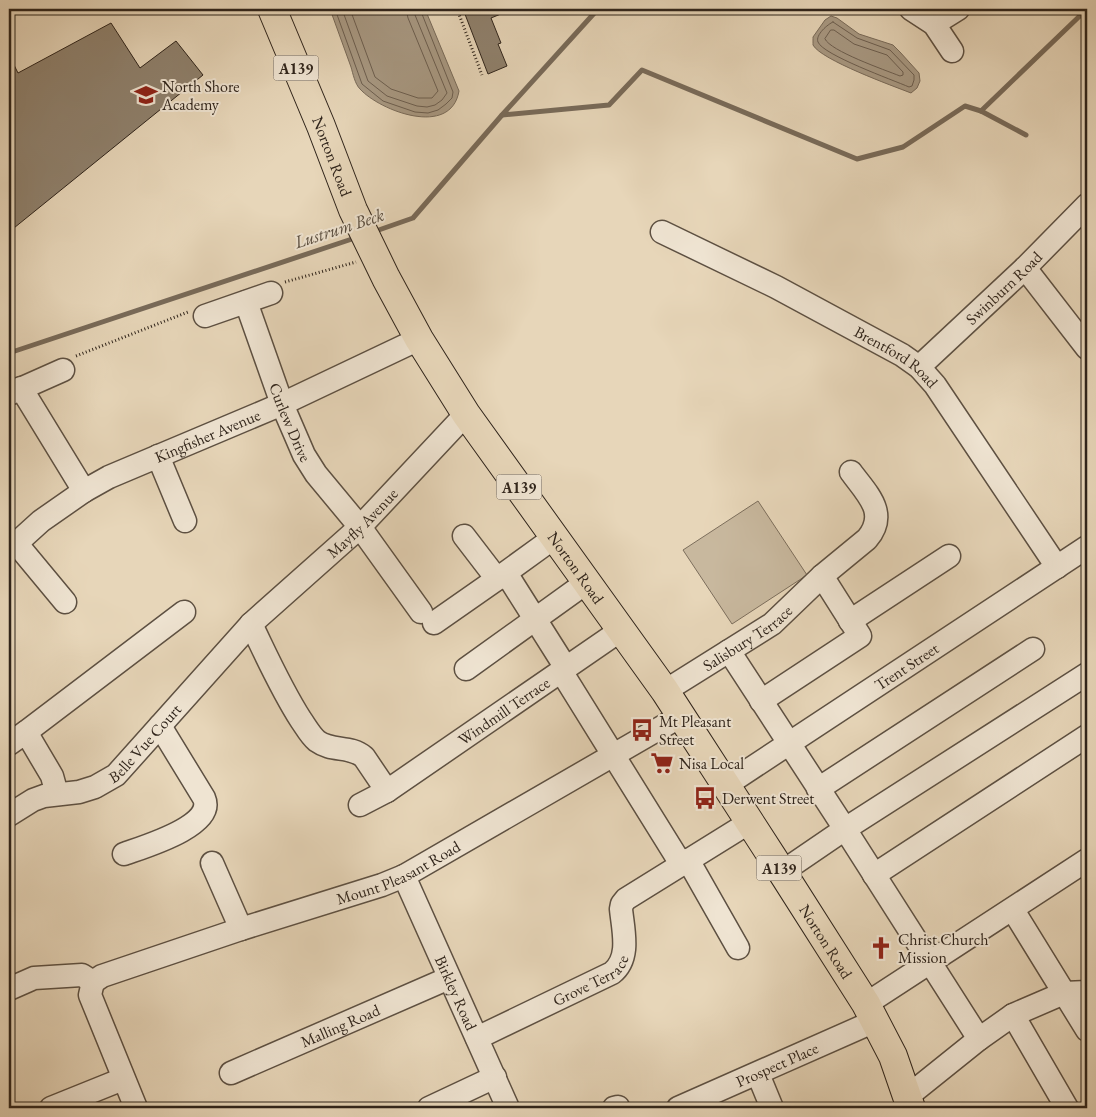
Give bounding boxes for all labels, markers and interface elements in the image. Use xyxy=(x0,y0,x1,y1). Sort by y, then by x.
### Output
road number: A139 xyxy=(274,56,318,80)
place label: North Shore Academy xyxy=(161,76,240,115)
school or university icon: North Shore Academy xyxy=(133,82,159,108)
street label: Norton Road xyxy=(307,113,358,200)
water label: Lustrum Beck xyxy=(290,203,387,254)
street label: Swinburn Road xyxy=(961,246,1047,329)
street label: Brentford Road xyxy=(851,321,943,393)
street label: Curlew Drive xyxy=(265,380,316,466)
street label: Kingfisher Avenue xyxy=(151,404,263,467)
road number: A139 xyxy=(496,474,542,500)
street label: Mayfly Avenue xyxy=(322,483,402,562)
street label: Norton Road xyxy=(543,527,610,608)
street label: Salisbury Terrace xyxy=(698,600,796,675)
street label: Trent Street xyxy=(870,637,942,695)
street label: Windmill Terrace xyxy=(454,672,554,750)
street label: Belle Vue Court xyxy=(105,699,186,788)
place label: Mt Pleasant Street xyxy=(659,711,731,750)
bus stop icon: Mt Pleasant Street xyxy=(629,717,655,743)
supermarket icon: Nisa Local xyxy=(649,750,675,776)
place label: Nisa Local xyxy=(679,753,744,774)
bus stop icon: Derwent Street xyxy=(692,785,718,811)
place label: Derwent Street xyxy=(722,788,814,809)
street label: Mount Pleasant Road xyxy=(334,835,465,909)
road number: A139 xyxy=(756,856,802,880)
street label: Norton Road xyxy=(795,900,858,983)
place label: Christ Church Mission xyxy=(898,929,988,968)
church icon: Christ Church Mission xyxy=(868,935,894,961)
street label: Birkley Road xyxy=(430,952,483,1034)
street label: Grove Terrace xyxy=(549,952,633,1011)
street label: Malling Road xyxy=(297,999,384,1052)
street label: Prospect Place xyxy=(732,1037,821,1092)

